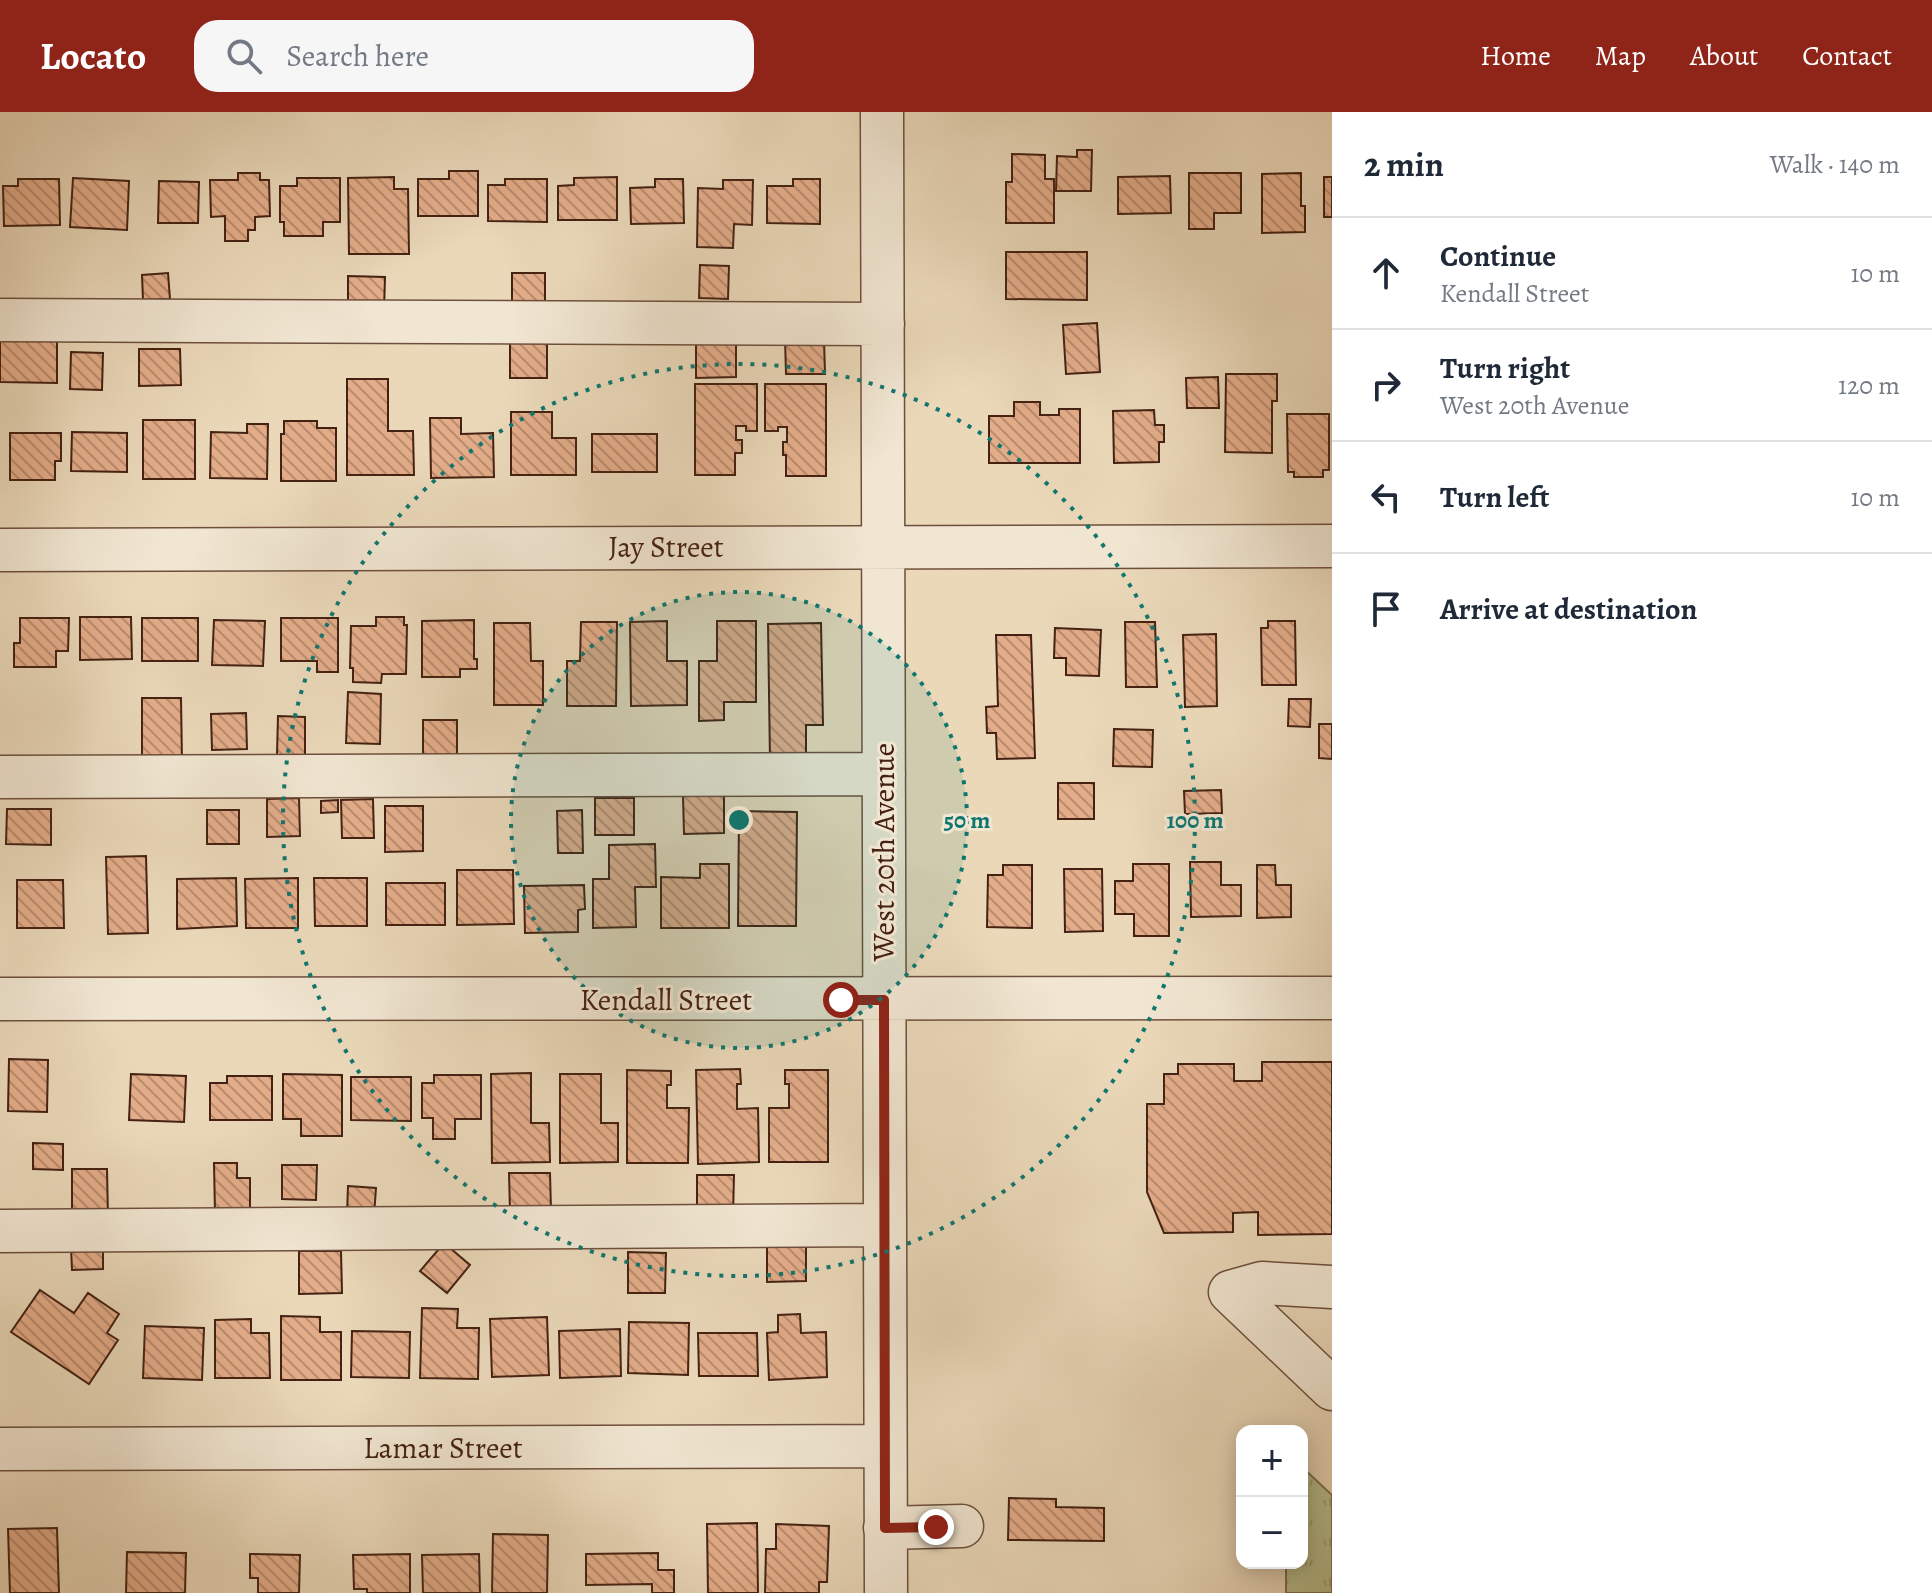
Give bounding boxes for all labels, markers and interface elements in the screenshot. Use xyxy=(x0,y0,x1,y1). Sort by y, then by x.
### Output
search box xyxy=(194,20,754,92)
text: Locato xyxy=(40,30,146,82)
icon: search xyxy=(222,34,266,78)
text: Search here xyxy=(286,36,429,76)
text: Home xyxy=(1480,37,1551,75)
text: Map xyxy=(1595,37,1646,75)
text: About xyxy=(1690,37,1758,75)
text: Contact xyxy=(1802,37,1892,75)
text: 2 min xyxy=(1364,141,1444,188)
text: Walk · 140 m xyxy=(1770,147,1900,182)
text: Continue xyxy=(1440,236,1556,276)
icon: ahead xyxy=(1364,251,1408,295)
text: 10 m xyxy=(1850,256,1900,291)
text: Kendall Street xyxy=(1440,276,1589,311)
text: Turn right xyxy=(1440,348,1570,388)
icon: right xyxy=(1364,363,1408,407)
text: 120 m xyxy=(1838,368,1900,403)
text: West 20th Avenue xyxy=(1440,388,1629,423)
icon: left xyxy=(1364,475,1408,519)
text: Turn left xyxy=(1440,477,1549,517)
text: 10 m xyxy=(1850,480,1900,515)
street label: Jay Street xyxy=(608,527,724,567)
icon: arrive xyxy=(1364,587,1408,631)
text: Arrive at destination xyxy=(1440,589,1697,629)
street label: West 20th Avenue xyxy=(864,743,904,962)
text: 50 m xyxy=(944,804,990,836)
text: 100 m xyxy=(1166,804,1224,836)
centre of rings xyxy=(725,806,753,834)
street label: Kendall Street xyxy=(580,980,752,1020)
route start xyxy=(823,982,859,1018)
map controls xyxy=(1236,1425,1308,1569)
button: + xyxy=(1236,1425,1308,1497)
street label: Lamar Street xyxy=(363,1428,523,1468)
button: − xyxy=(1236,1497,1308,1569)
route end xyxy=(918,1509,954,1545)

